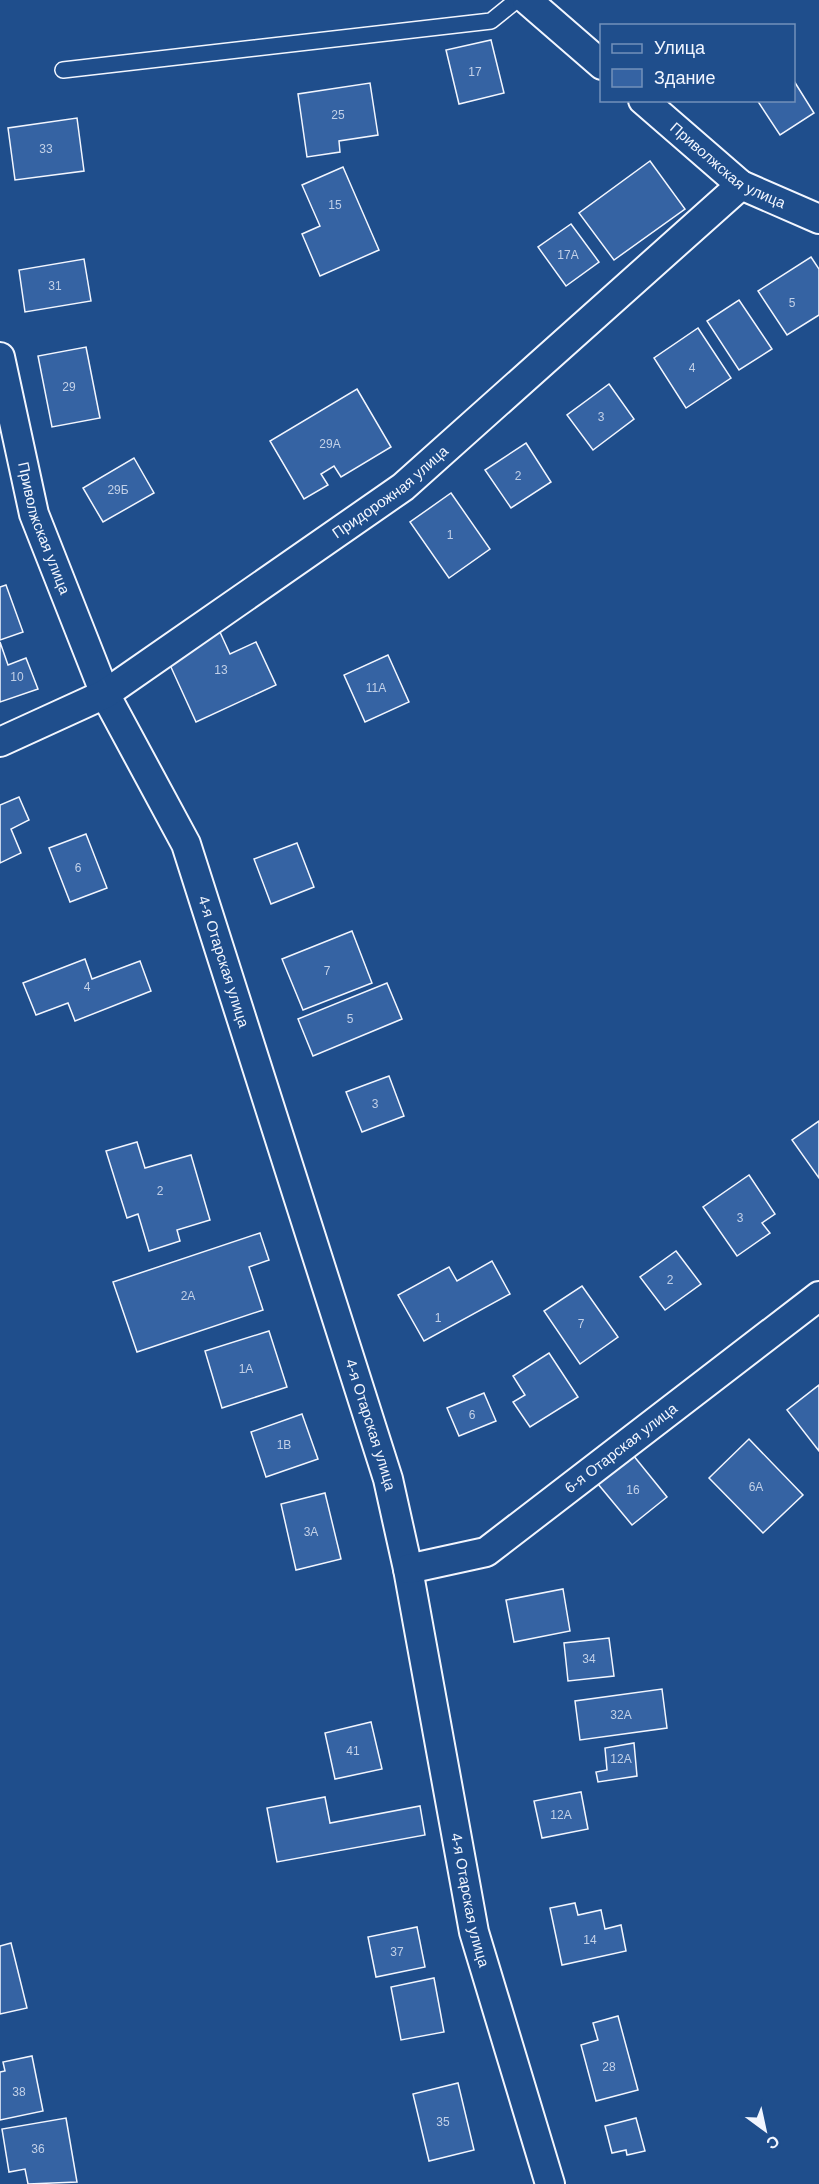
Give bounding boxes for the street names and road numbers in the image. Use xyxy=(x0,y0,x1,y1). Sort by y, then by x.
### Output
street label: Приволжская улица xyxy=(667,119,789,212)
street label: Придорожная улица xyxy=(329,442,452,541)
street label: Приволжская улица xyxy=(15,460,74,597)
street label: 4-я Отарская улица xyxy=(195,894,253,1030)
street label: 4-я Отарская улица xyxy=(342,1357,399,1493)
street label: 6-я Отарская улица xyxy=(561,1399,681,1496)
street label: 4-я Отарская улица xyxy=(448,1831,493,1970)

